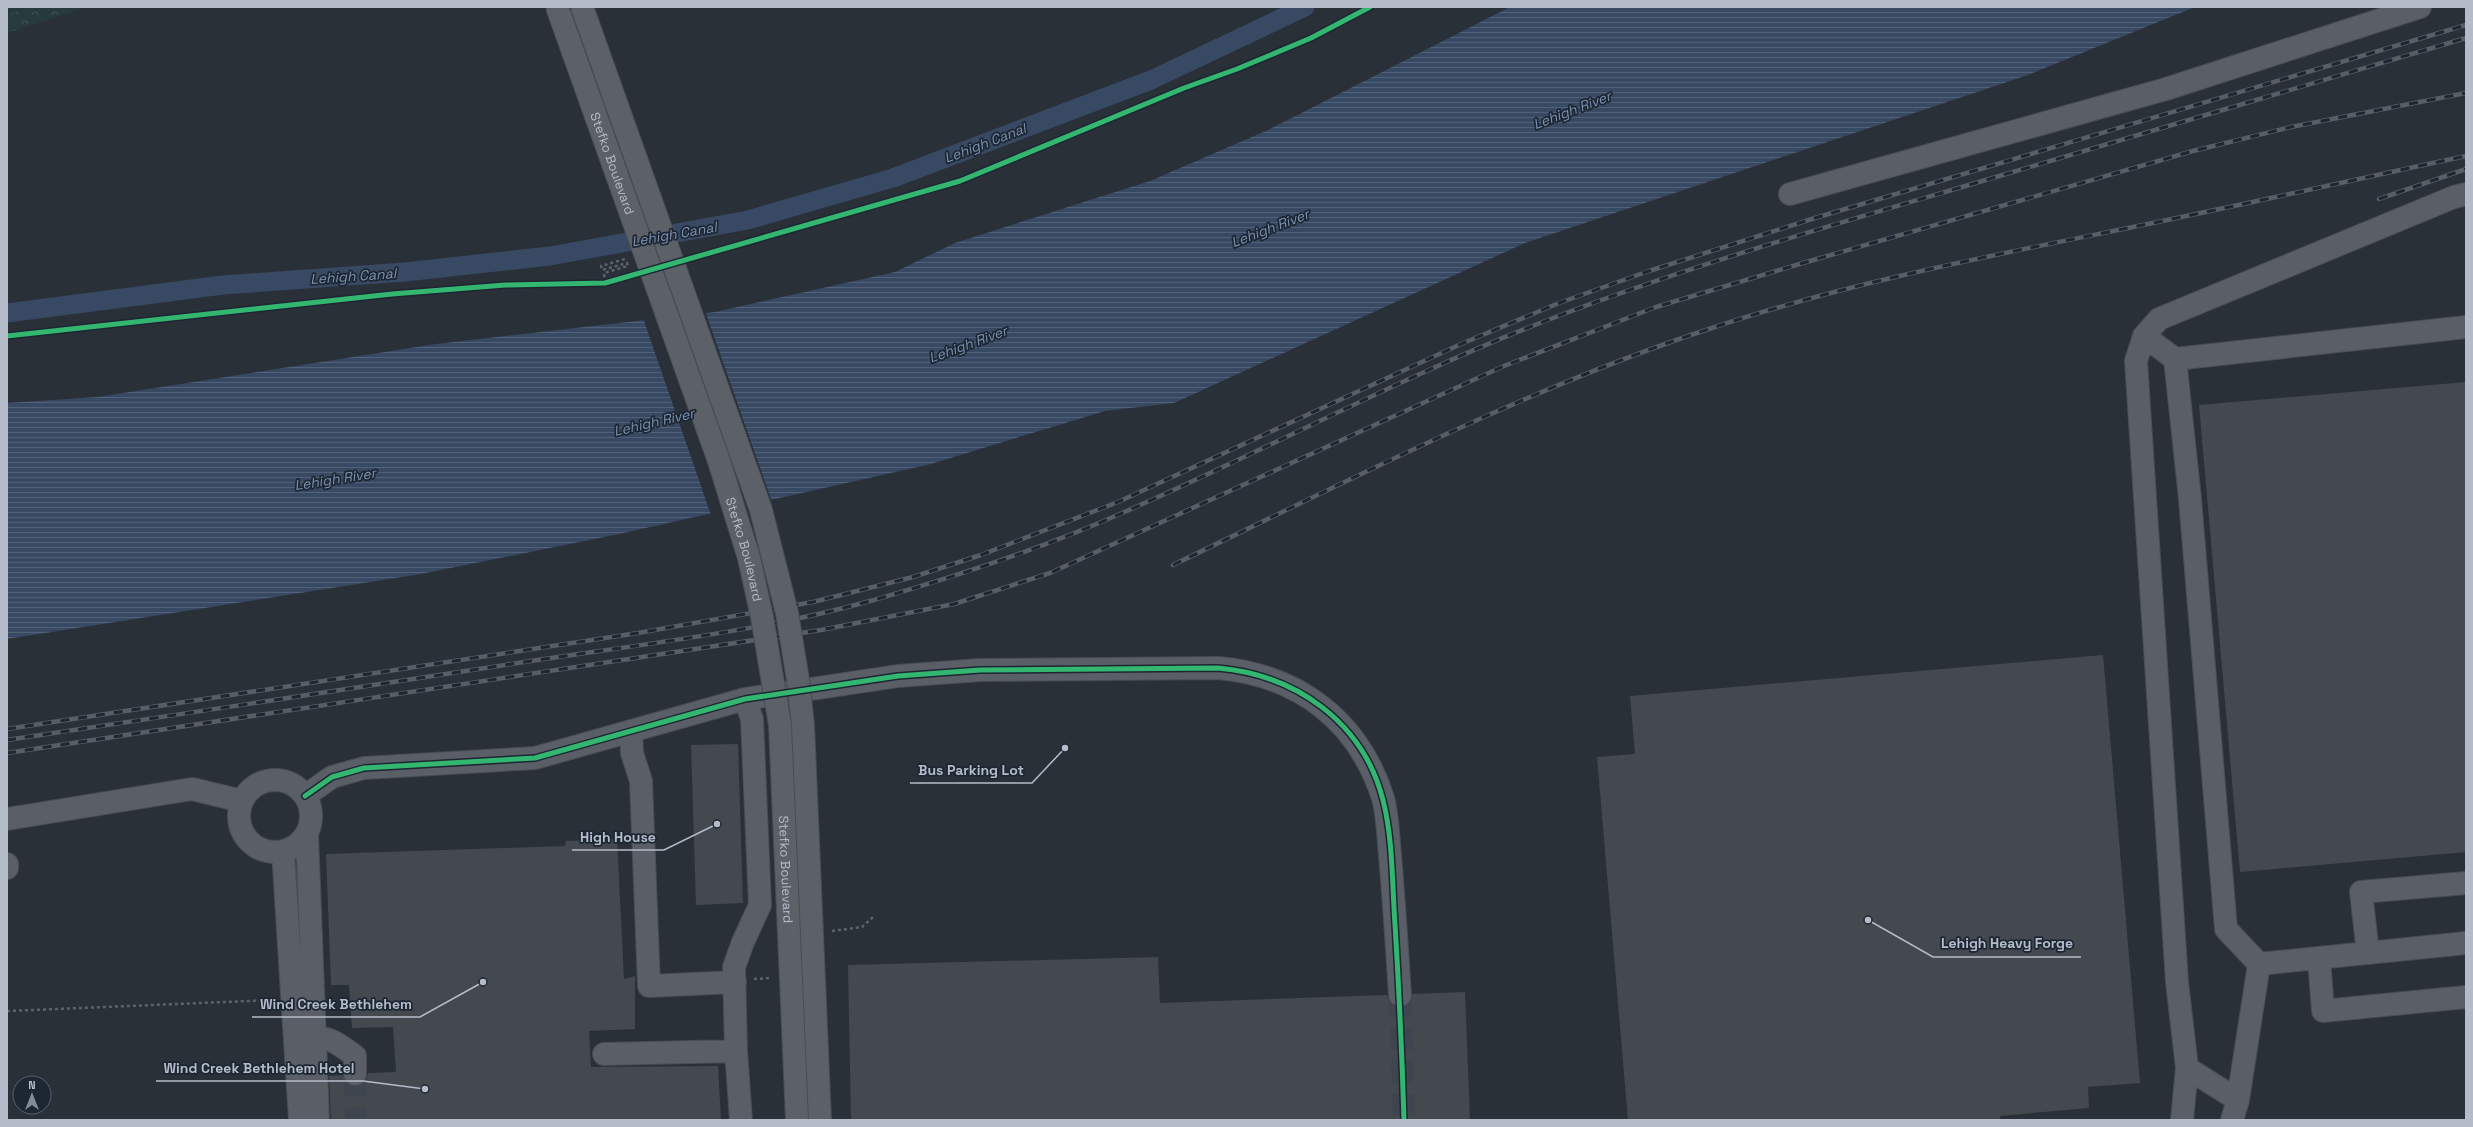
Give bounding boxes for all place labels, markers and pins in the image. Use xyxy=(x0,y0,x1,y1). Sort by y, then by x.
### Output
callout: Bus Parking Lot xyxy=(910,757,1032,783)
callout: High House xyxy=(572,824,664,850)
callout: Lehigh Heavy Forge xyxy=(1933,931,2081,957)
callout: Wind Creek Bethlehem xyxy=(252,991,420,1017)
callout: Wind Creek Bethlehem Hotel xyxy=(156,1055,363,1081)

